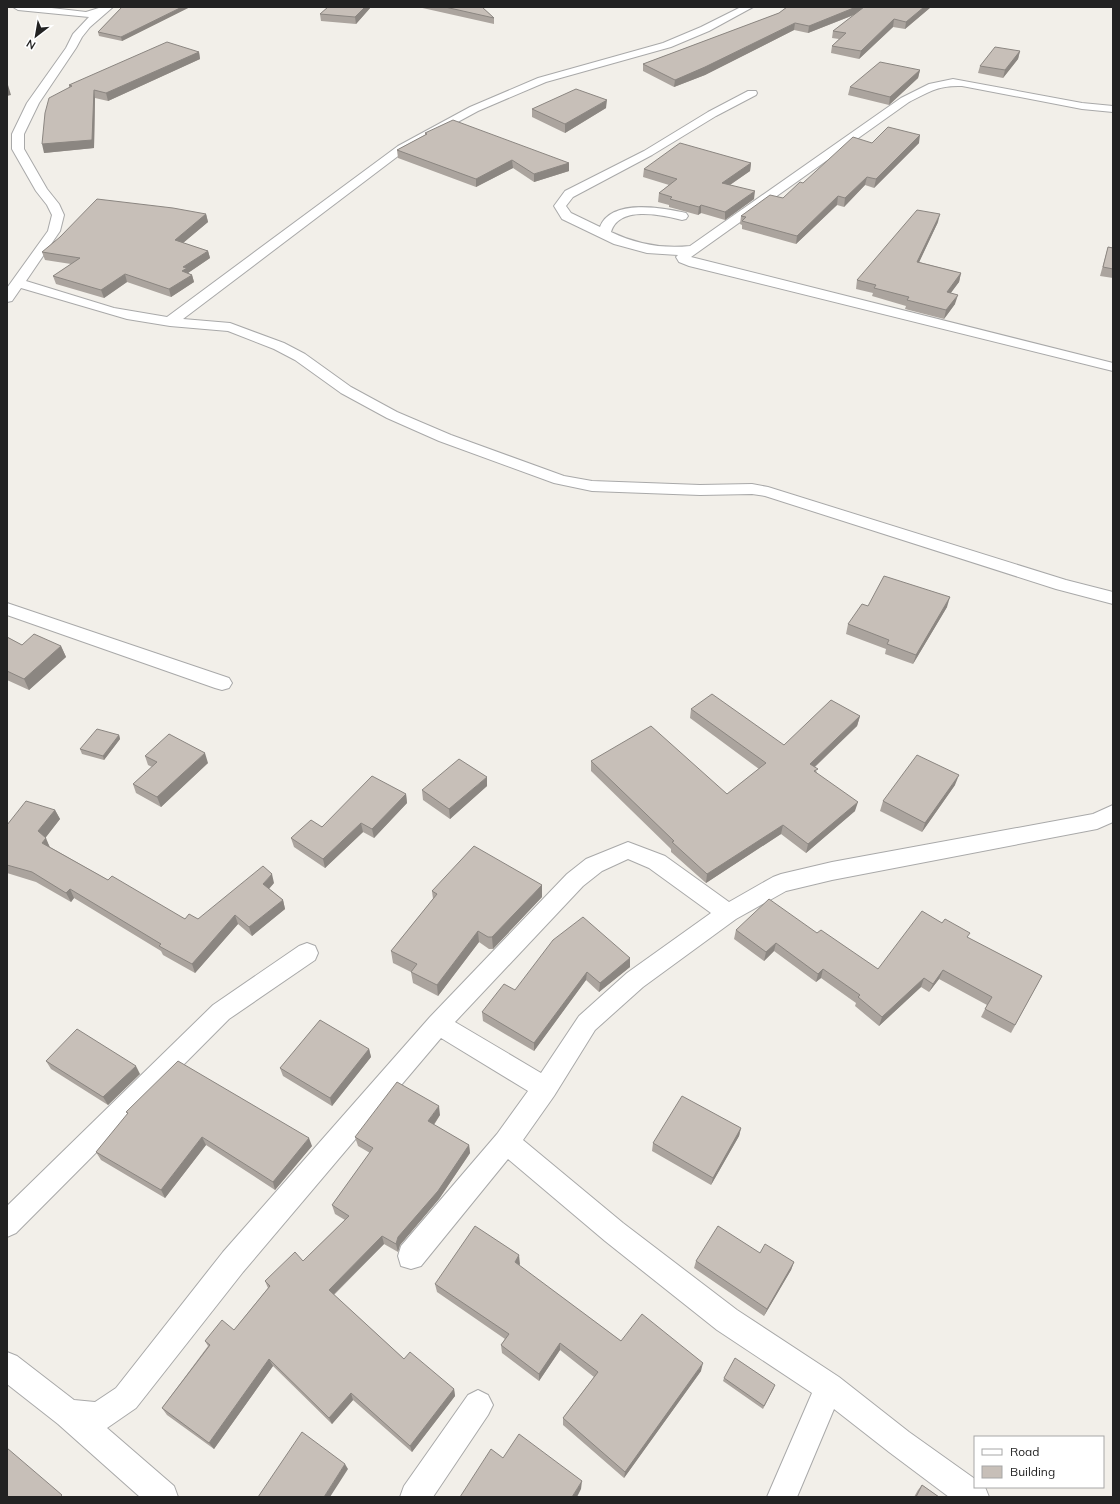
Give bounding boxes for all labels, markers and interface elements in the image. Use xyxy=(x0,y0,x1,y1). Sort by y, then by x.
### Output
north arrow xyxy=(16,16,56,56)
text: N xyxy=(24,36,38,53)
legend xyxy=(974,1436,1104,1488)
text: Road xyxy=(1010,1444,1039,1459)
text: Building xyxy=(1010,1464,1055,1479)

